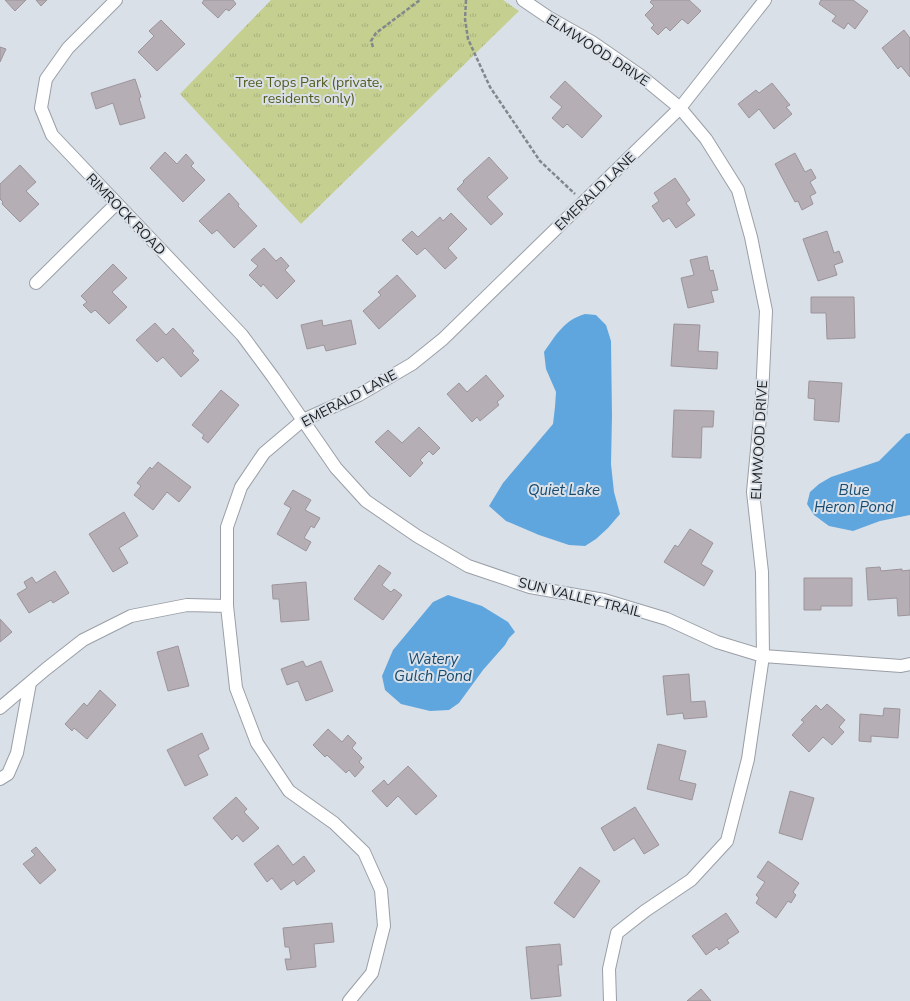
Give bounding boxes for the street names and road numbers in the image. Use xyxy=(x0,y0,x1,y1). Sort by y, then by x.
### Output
street label: ELMWOOD DRIVE xyxy=(542,10,653,91)
street label: EMERALD LANE xyxy=(551,148,640,235)
street label: RIMROCK ROAD xyxy=(82,169,170,259)
street label: EMERALD LANE xyxy=(298,365,400,432)
street label: ELMWOOD DRIVE xyxy=(747,380,772,500)
street label: SUN VALLEY TRAIL xyxy=(516,573,644,622)

